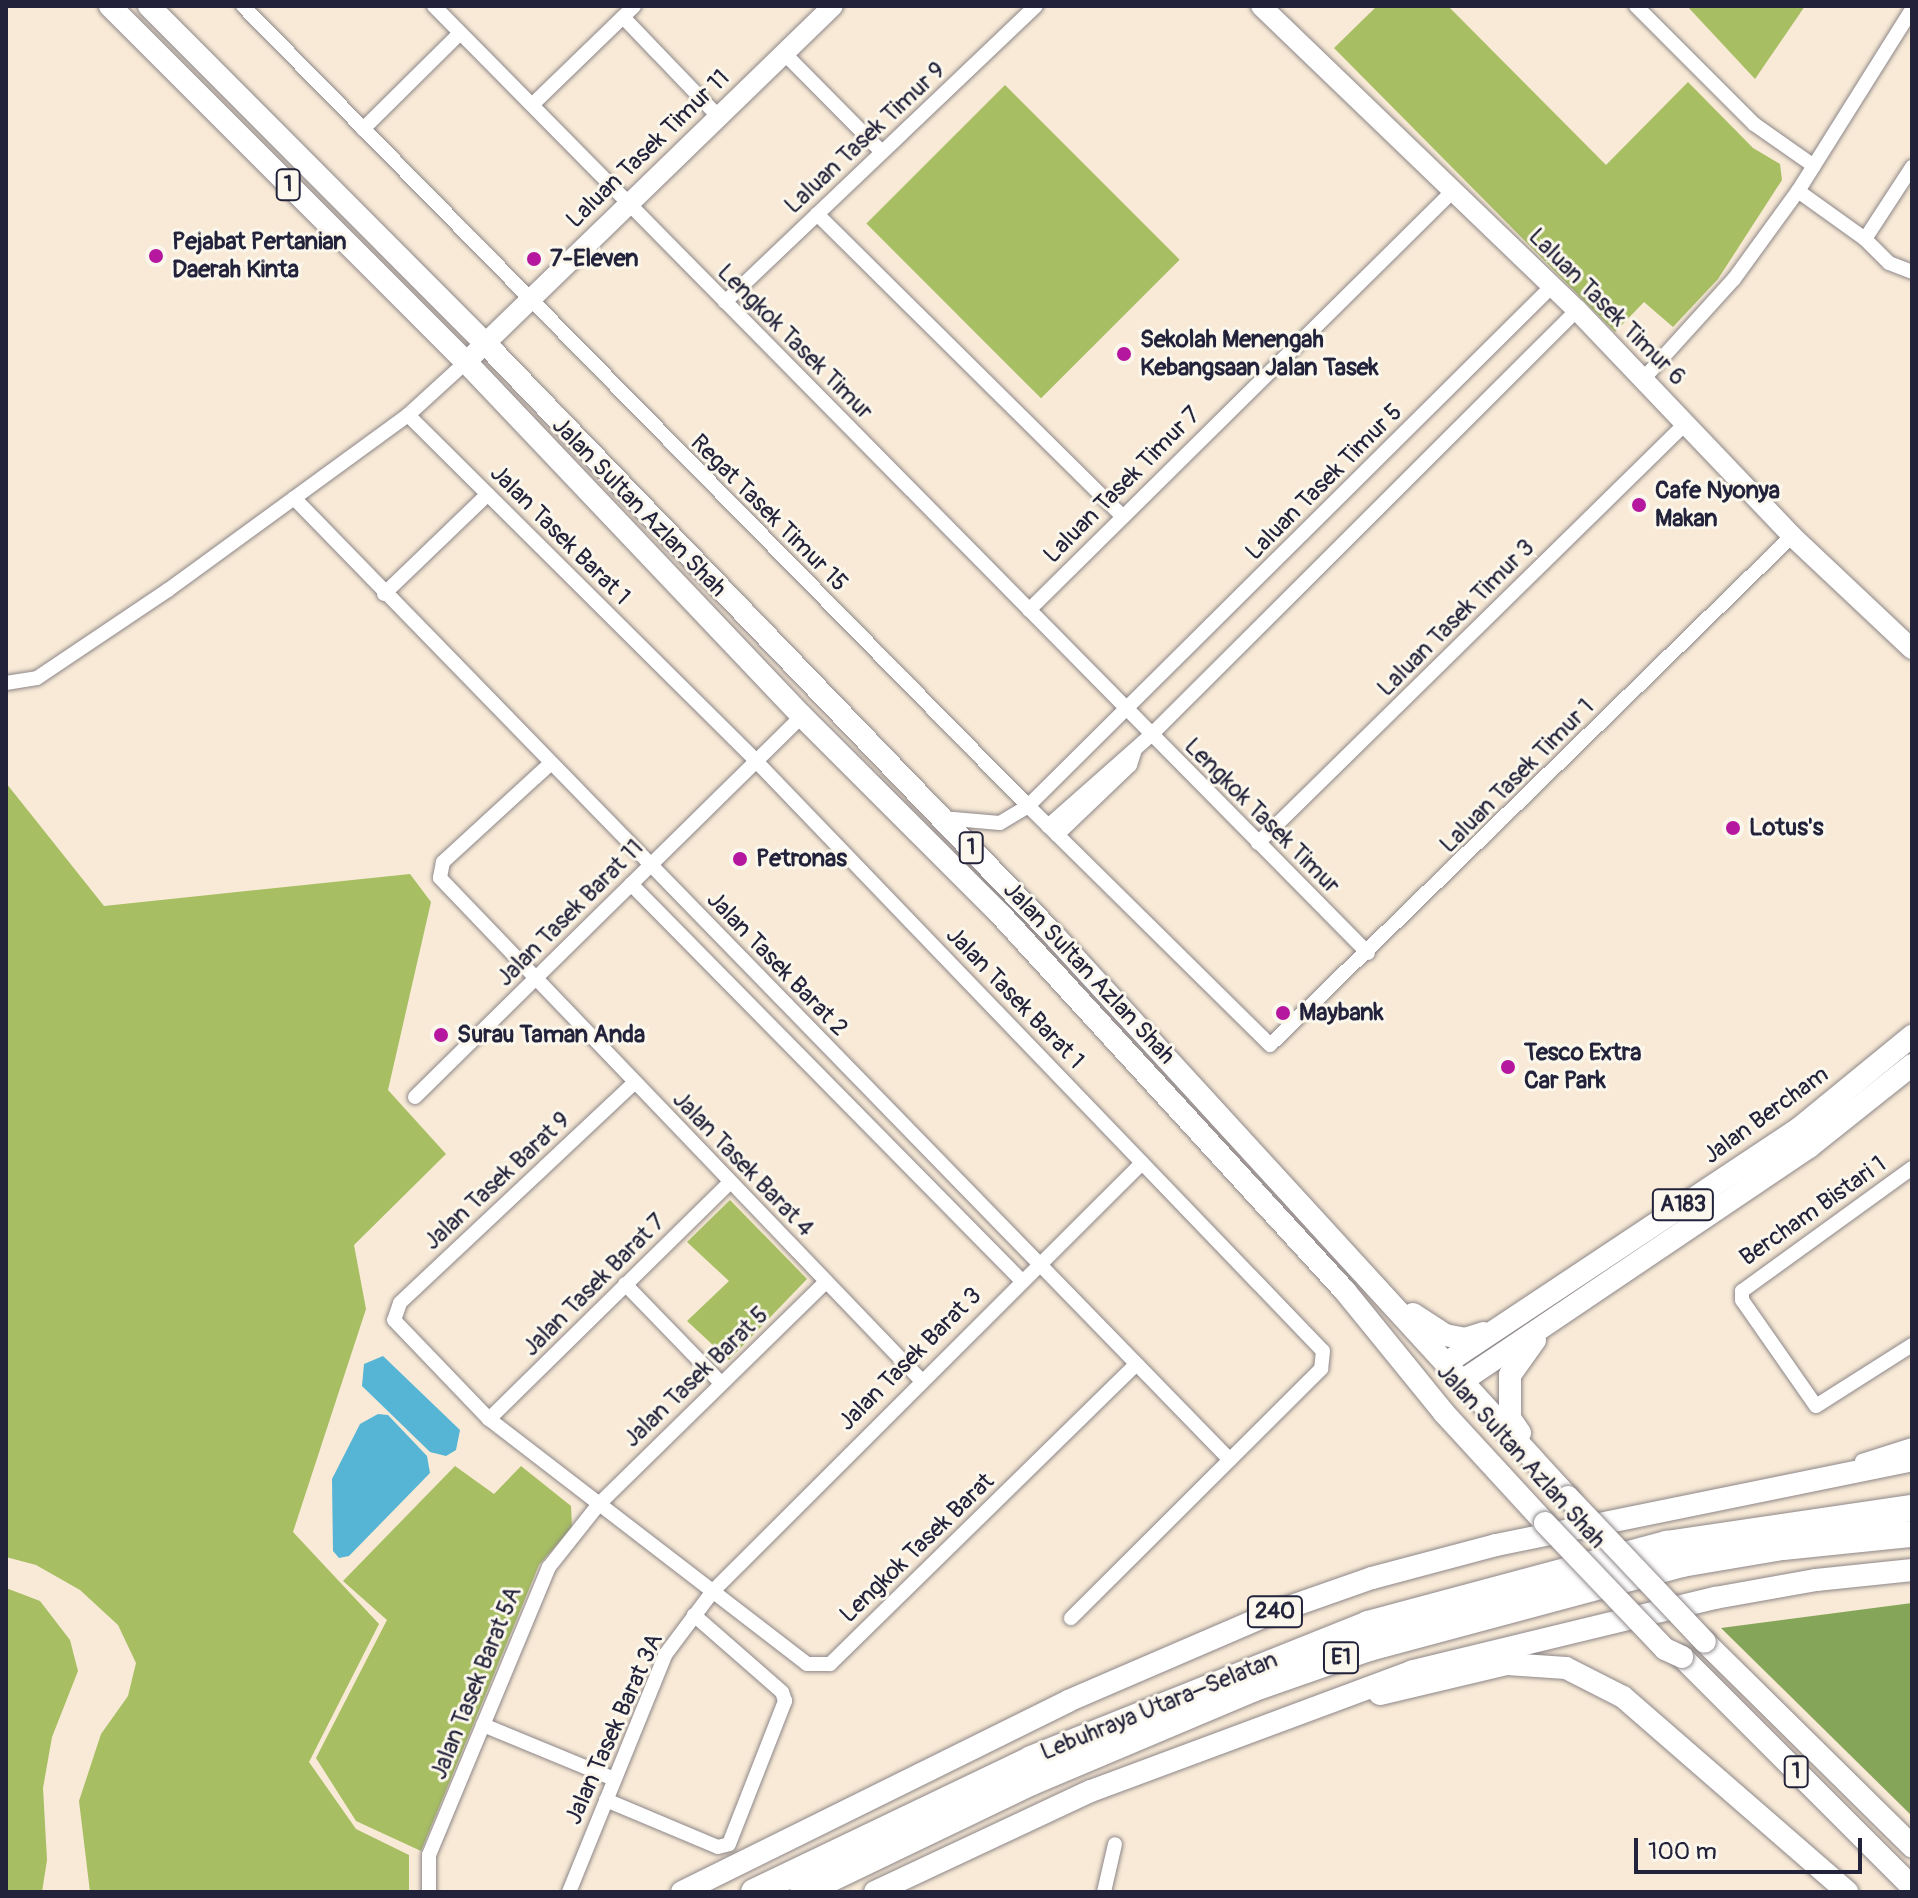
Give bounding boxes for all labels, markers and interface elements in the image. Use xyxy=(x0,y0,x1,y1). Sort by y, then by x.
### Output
street label: Laluan Tasek Timur 9 xyxy=(779,56,951,220)
street label: Laluan Tasek Timur 11 xyxy=(560,64,736,234)
road number: 1 xyxy=(274,167,302,203)
street label: Laluan Tasek Timur 6 xyxy=(1522,222,1692,392)
place label: Pejabat Pertanian Daerah Kinta xyxy=(172,228,347,284)
place label: 7-Eleven xyxy=(550,245,639,273)
marker: Pejabat Pertanian Daerah Kinta xyxy=(147,247,165,265)
marker: 7-Eleven xyxy=(525,250,543,268)
street label: Lengkok Tasek Timur xyxy=(711,258,879,426)
place label: Sekolah Menengah Kebangsaan Jalan Tasek xyxy=(1140,326,1379,382)
marker: Sekolah Menengah Kebangsaan Jalan Tasek xyxy=(1115,345,1133,363)
street label: Laluan Tasek Timur 5 xyxy=(1240,398,1408,566)
street label: Laluan Tasek Timur 7 xyxy=(1038,401,1206,569)
street label: Jalan Sultan Azlan Shah xyxy=(546,411,732,603)
street label: Regat Tasek Timur 15 xyxy=(684,428,854,598)
street label: Jalan Tasek Barat 1 xyxy=(484,459,636,611)
place label: Cafe Nyonya Makan xyxy=(1655,477,1780,533)
marker: Cafe Nyonya Makan xyxy=(1630,496,1648,514)
street label: Laluan Tasek Timur 3 xyxy=(1372,534,1540,702)
street label: Laluan Tasek Timur 1 xyxy=(1434,693,1600,859)
street label: Lengkok Tasek Timur xyxy=(1178,732,1346,900)
place label: Lotus's xyxy=(1749,814,1823,842)
marker: Lotus's xyxy=(1724,819,1742,837)
road number: 1 xyxy=(957,830,985,866)
street label: Jalan Tasek Barat 11 xyxy=(491,834,649,992)
place label: Petronas xyxy=(756,845,847,873)
marker: Petronas xyxy=(731,850,749,868)
street label: Jalan Sultan Azlan Shah xyxy=(997,876,1181,1070)
street label: Jalan Tasek Barat 2 xyxy=(700,885,854,1043)
street label: Jalan Tasek Barat 1 xyxy=(940,921,1090,1075)
place label: Maybank xyxy=(1299,999,1384,1027)
marker: Maybank xyxy=(1274,1004,1292,1022)
place label: Surau Taman Anda xyxy=(457,1021,645,1049)
marker: Surau Taman Anda xyxy=(432,1026,450,1044)
place label: Tesco Extra Car Park xyxy=(1524,1039,1641,1095)
marker: Tesco Extra Car Park xyxy=(1499,1058,1517,1076)
street label: Jalan Bercham xyxy=(1698,1060,1834,1170)
street label: Jalan Tasek Barat 4 xyxy=(666,1085,820,1243)
street label: Jalan Tasek Barat 9 xyxy=(418,1106,576,1256)
street label: Bercham Bistari 1 xyxy=(1734,1150,1892,1272)
road number: A183 xyxy=(1651,1187,1715,1223)
street label: Jalan Tasek Barat 7 xyxy=(517,1208,671,1362)
street label: Jalan Tasek Barat 3 xyxy=(832,1281,988,1437)
street label: Jalan Tasek Barat 5 xyxy=(618,1301,774,1453)
street label: Jalan Sultan Azlan Shah xyxy=(1430,1358,1612,1554)
street label: Lengkok Tasek Barat xyxy=(834,1467,1000,1629)
street label: Jalan Tasek Barat 5A xyxy=(424,1582,528,1784)
road number: 240 xyxy=(1245,1594,1305,1630)
street label: Jalan Tasek Barat 3A xyxy=(559,1629,669,1829)
road number: E1 xyxy=(1321,1640,1361,1676)
street label: Lebuhraya Utara–Selatan xyxy=(1036,1645,1282,1767)
road number: 1 xyxy=(1782,1754,1810,1790)
scale bar xyxy=(1638,1822,1866,1872)
text: 100 m xyxy=(1648,1837,1717,1866)

